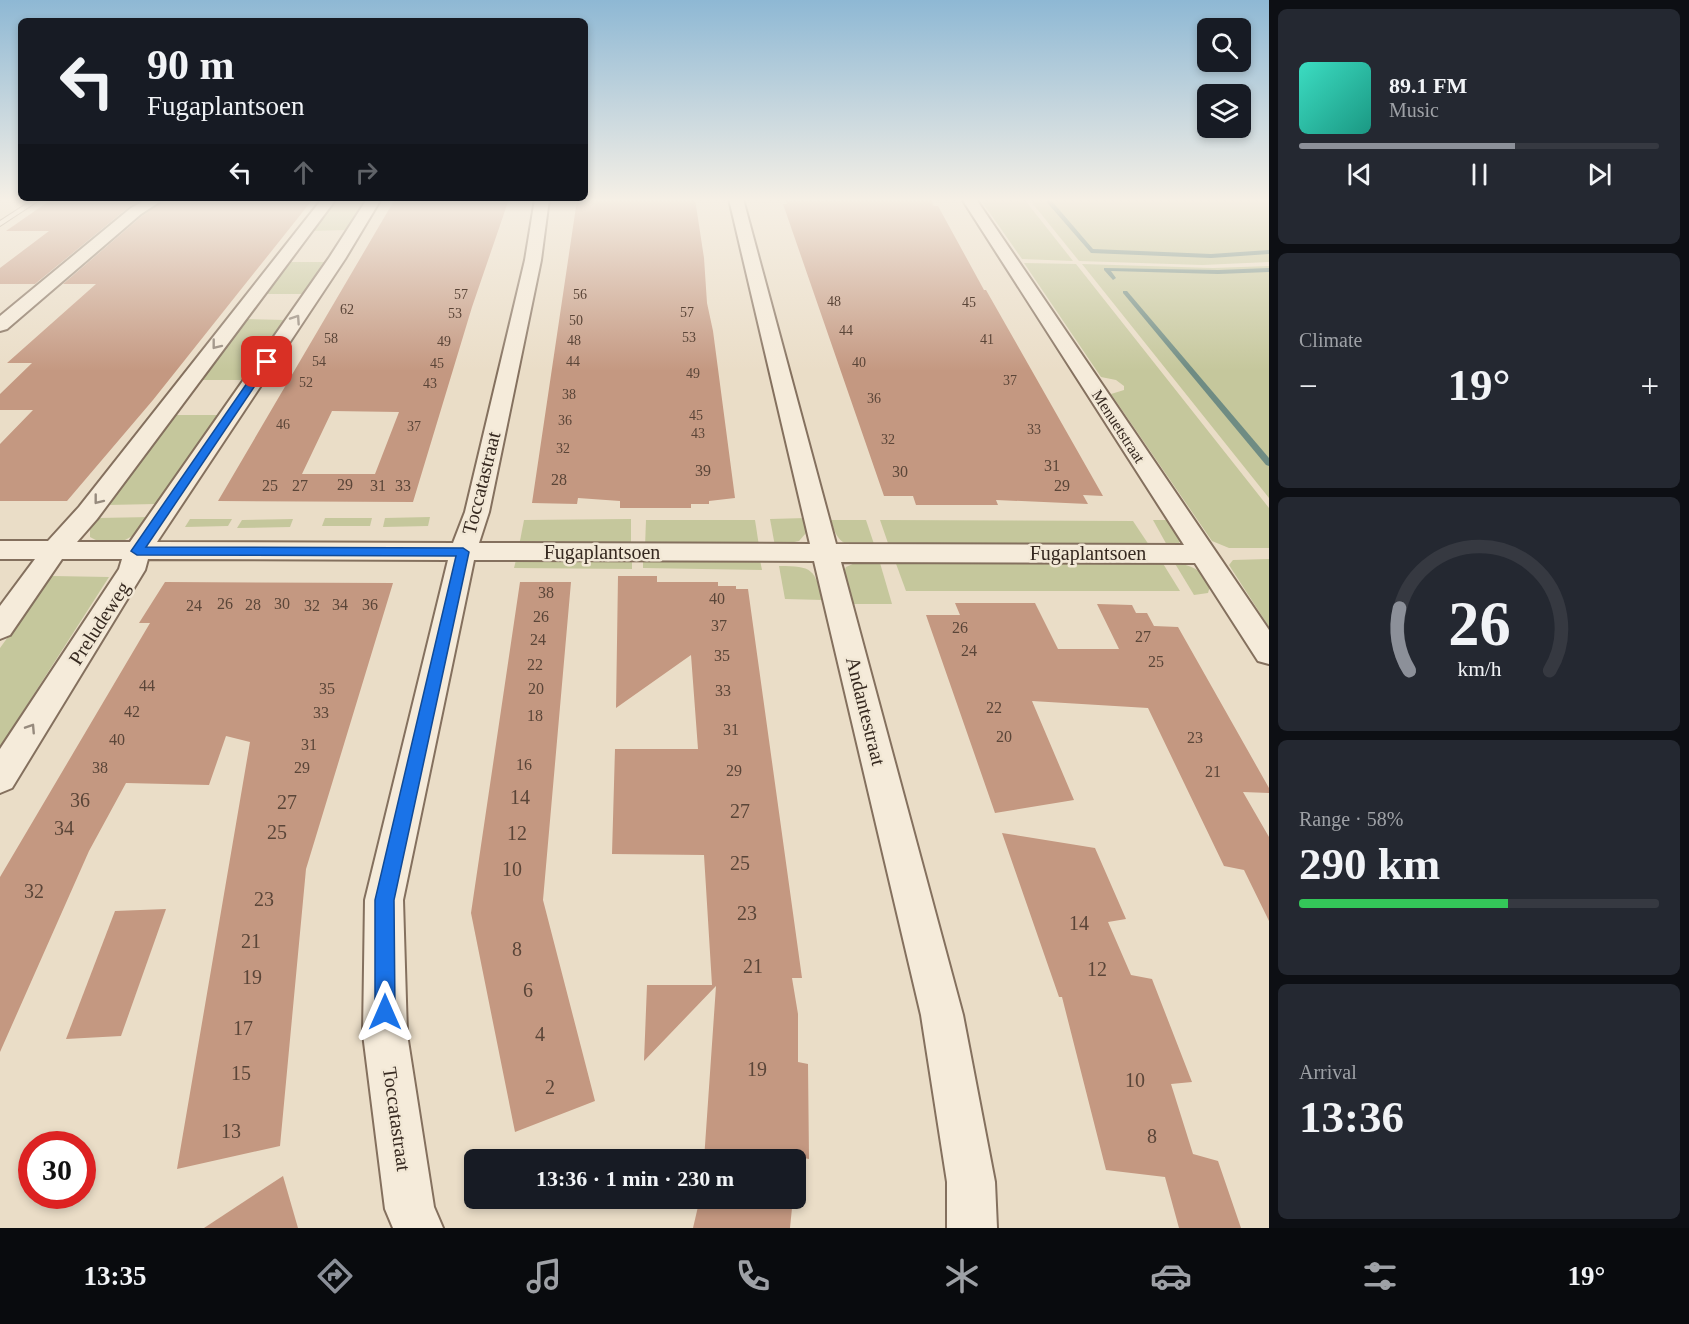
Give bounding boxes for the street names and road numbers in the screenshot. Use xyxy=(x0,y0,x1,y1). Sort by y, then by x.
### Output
street label: Menuetstraat xyxy=(1089,387,1149,466)
street label: Toccatastraat xyxy=(458,429,505,537)
street label: Fugaplantsoen xyxy=(544,541,660,564)
street label: Fugaplantsoen xyxy=(1030,542,1146,565)
street label: Preludeweg xyxy=(64,577,135,669)
street label: Andantestraat xyxy=(842,654,890,768)
street label: Toccatastraat xyxy=(379,1065,415,1173)

